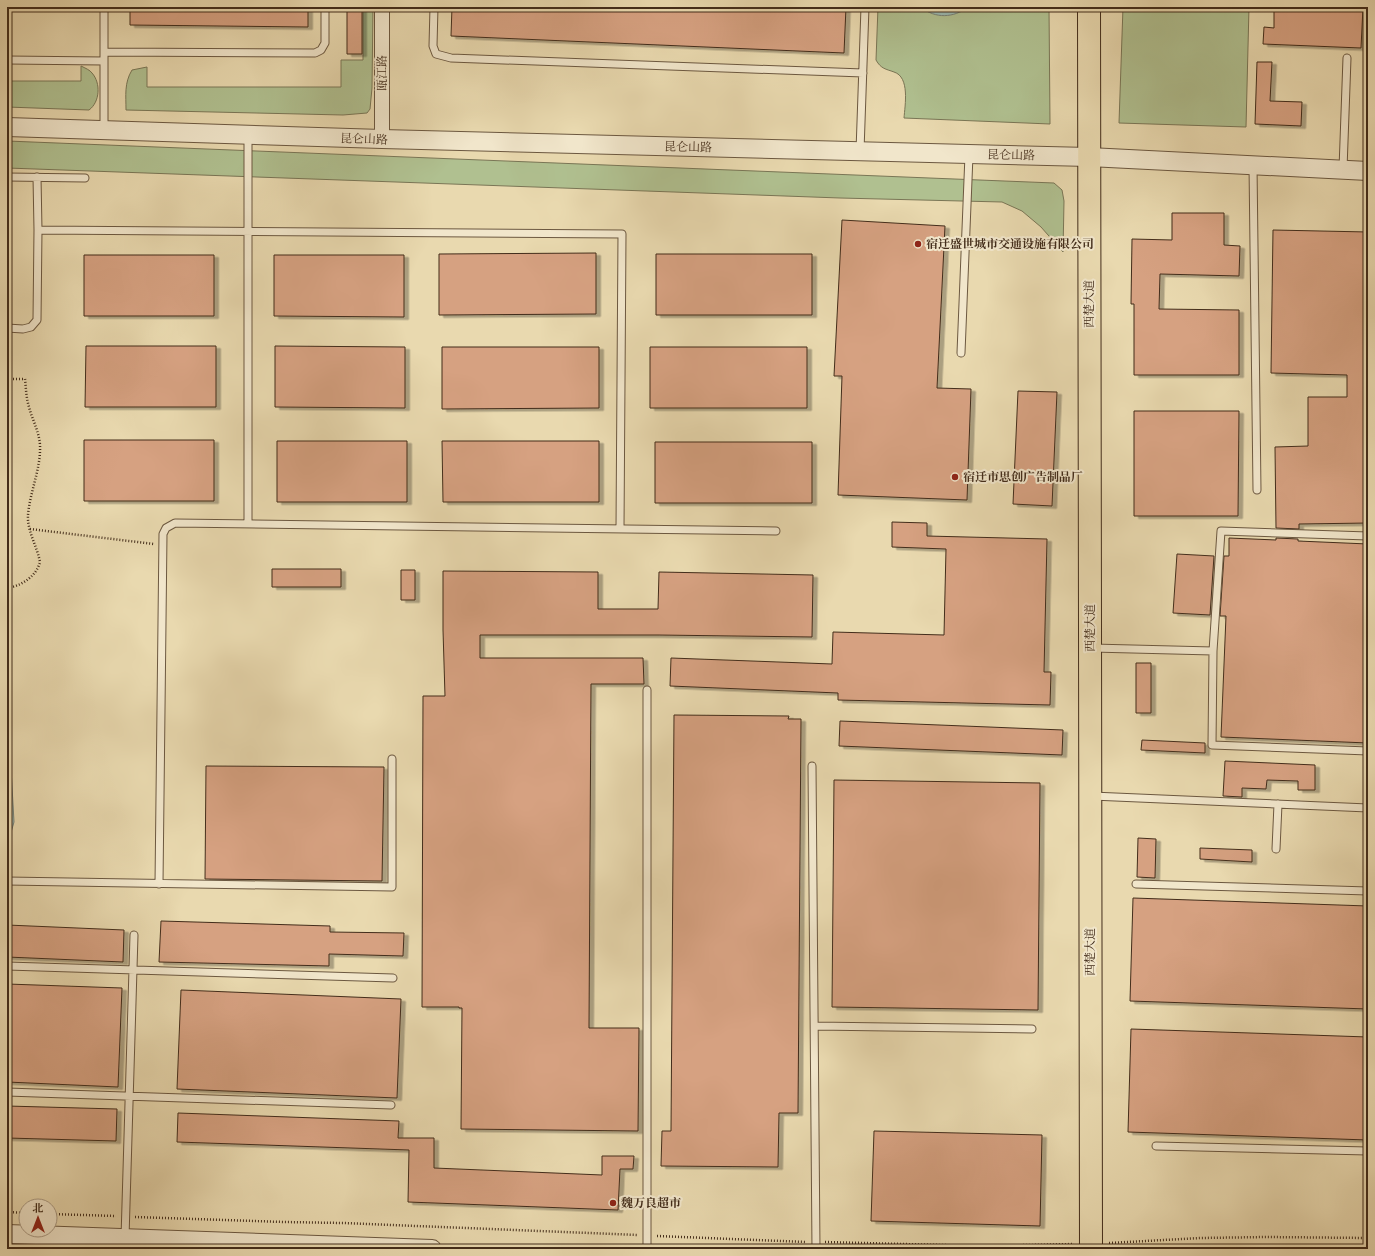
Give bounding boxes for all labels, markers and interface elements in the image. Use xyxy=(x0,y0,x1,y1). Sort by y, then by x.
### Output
street label: 瓯江路 xyxy=(375,55,391,91)
street label: 昆仑山路 xyxy=(340,131,388,149)
street label: 昆仑山路 xyxy=(664,140,712,156)
street label: 昆仑山路 xyxy=(987,148,1035,164)
place label: 宿迁盛世城市交通设施有限公司 xyxy=(926,237,1094,253)
marker: 宿迁盛世城市交通设施有限公司 xyxy=(913,239,923,249)
street label: 西楚大道 xyxy=(1082,280,1098,328)
place label: 宿迁市思创广告制品厂 xyxy=(963,470,1083,486)
marker: 宿迁市思创广告制品厂 xyxy=(950,472,960,482)
street label: 西楚大道 xyxy=(1083,604,1099,652)
street label: 西楚大道 xyxy=(1083,928,1099,976)
place label: 魏万良超市 xyxy=(621,1196,681,1212)
north arrow xyxy=(18,1198,58,1238)
marker: 魏万良超市 xyxy=(608,1198,618,1208)
text: 北 xyxy=(33,1202,44,1217)

